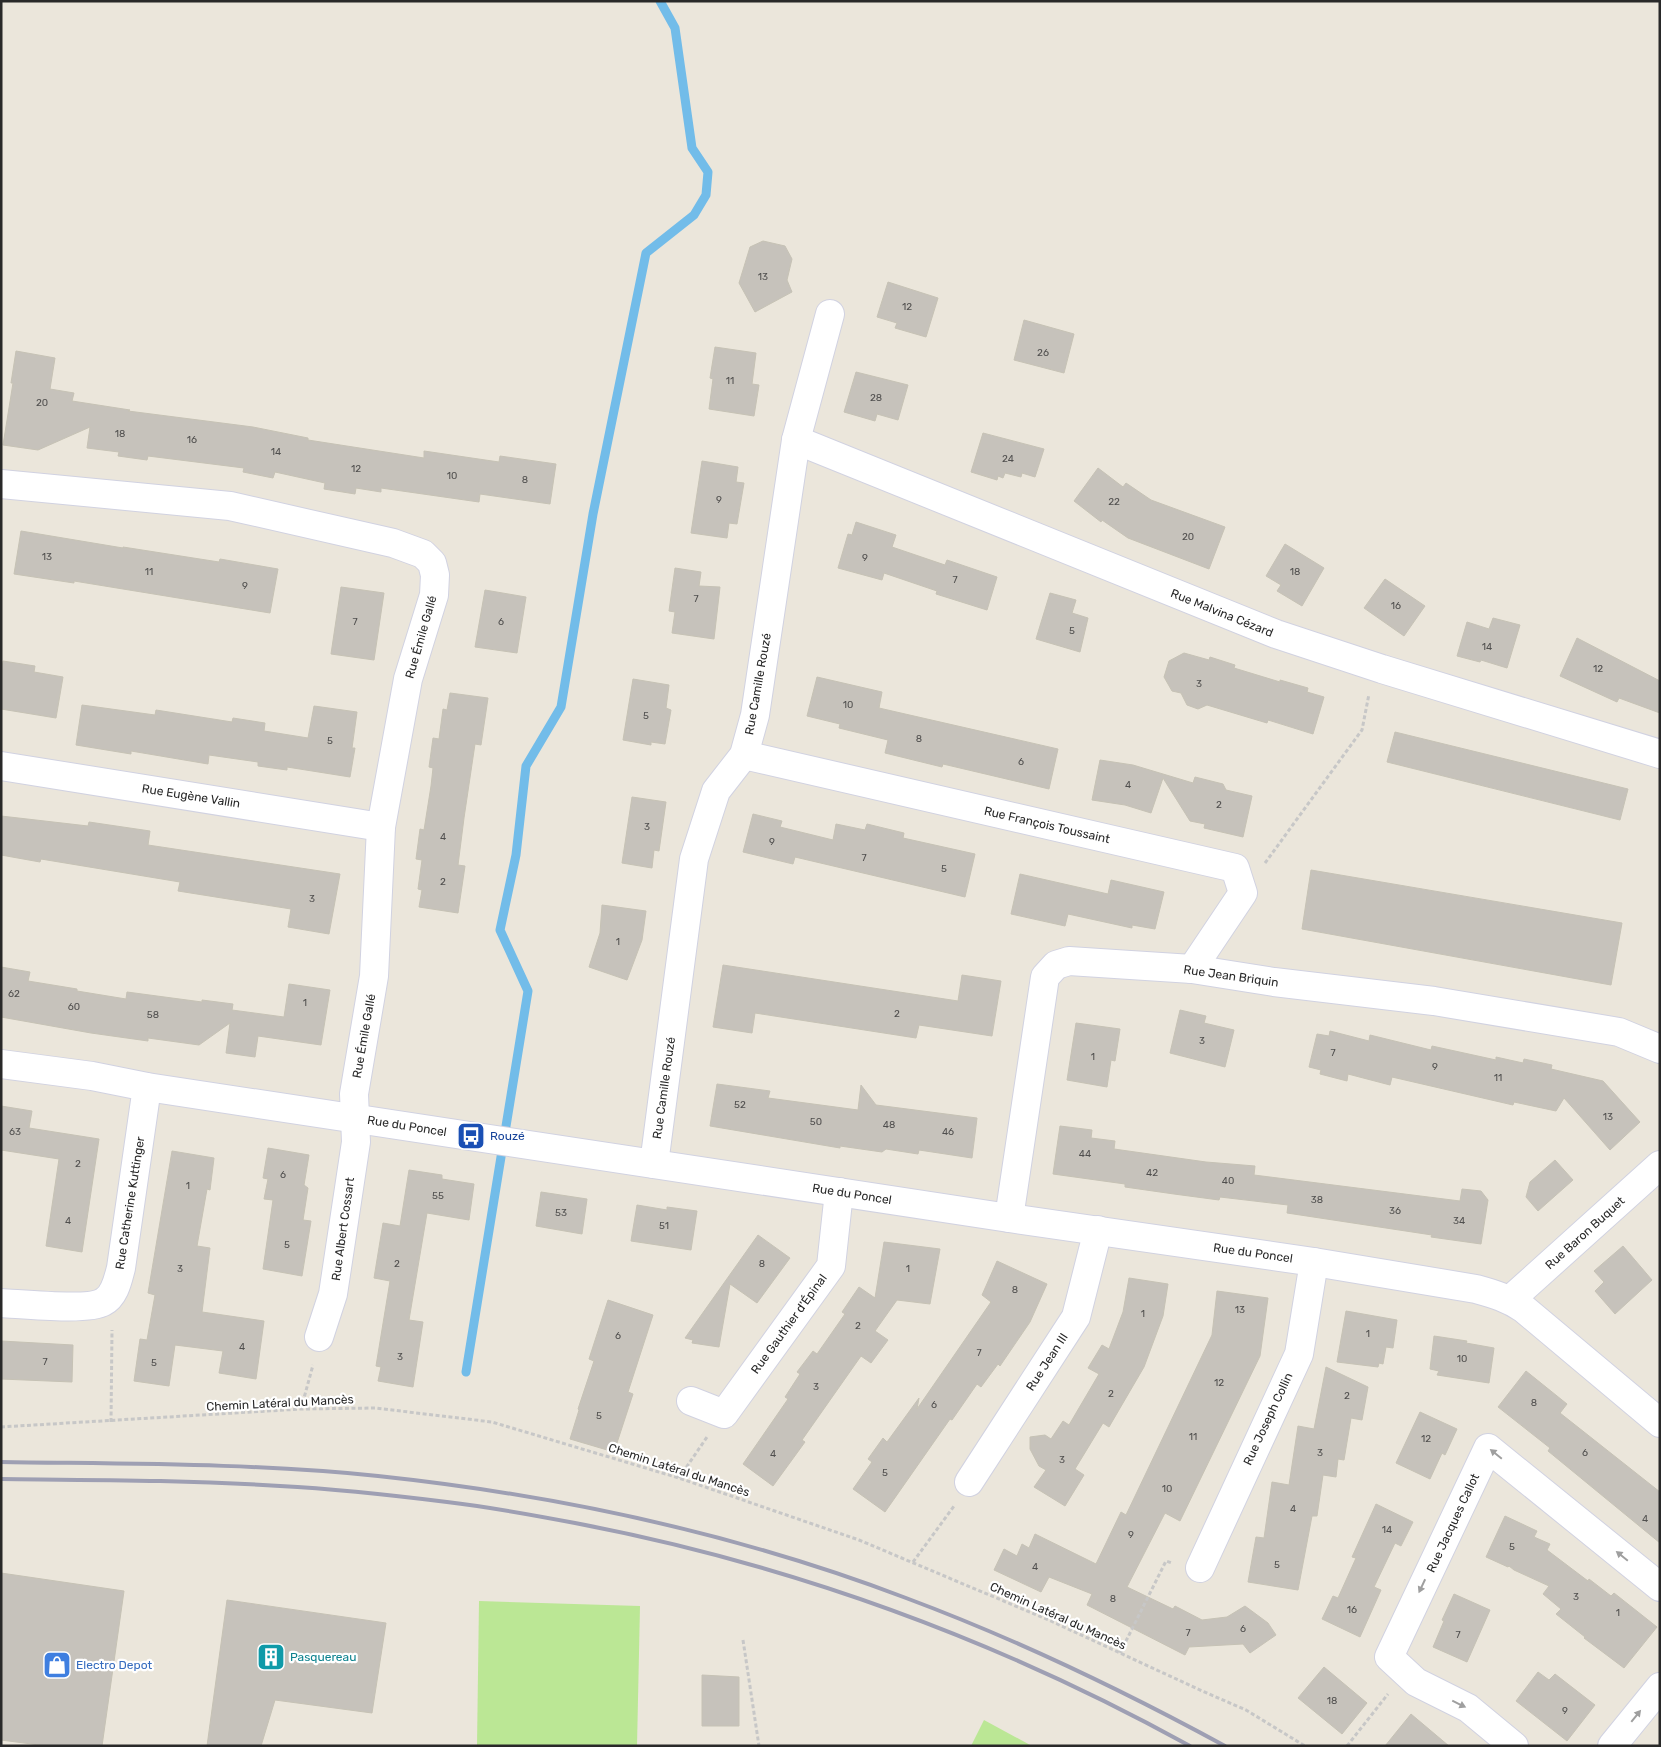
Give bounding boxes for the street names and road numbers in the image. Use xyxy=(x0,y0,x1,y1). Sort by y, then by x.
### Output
street label: Rue Malvina Cézard xyxy=(1169,586,1275,640)
street label: Rue Émile Gallé xyxy=(402,594,440,680)
street label: Rue Camille Rouzé xyxy=(742,632,774,736)
street label: Rue Eugène Vallin xyxy=(141,781,241,811)
street label: Rue François Toussaint xyxy=(983,804,1112,846)
street label: Rue Jean Briquin xyxy=(1183,962,1279,990)
street label: Rue Émile Gallé xyxy=(350,992,378,1079)
street label: Rue Camille Rouzé xyxy=(650,1036,678,1140)
street label: Rue du Poncel xyxy=(366,1113,448,1139)
street label: Rue Catherine Kuttinger xyxy=(113,1135,148,1271)
street label: Rue Albert Cossart xyxy=(329,1176,357,1282)
street label: Rue du Poncel xyxy=(811,1181,893,1207)
street label: Rue Baron Buquet xyxy=(1542,1193,1628,1272)
street label: Rue du Poncel xyxy=(1212,1240,1294,1266)
street label: Rue Gauthier d'Épinal xyxy=(748,1271,830,1376)
street label: Rue Jean III xyxy=(1023,1331,1071,1393)
street label: Rue Joseph Collin xyxy=(1240,1371,1296,1467)
street label: Chemin Latéral du Mancès xyxy=(206,1392,354,1414)
street label: Chemin Latéral du Mancès xyxy=(607,1441,751,1499)
street label: Rue Jacques Callot xyxy=(1424,1471,1482,1575)
street label: Chemin Latéral du Mancès xyxy=(988,1580,1128,1652)

